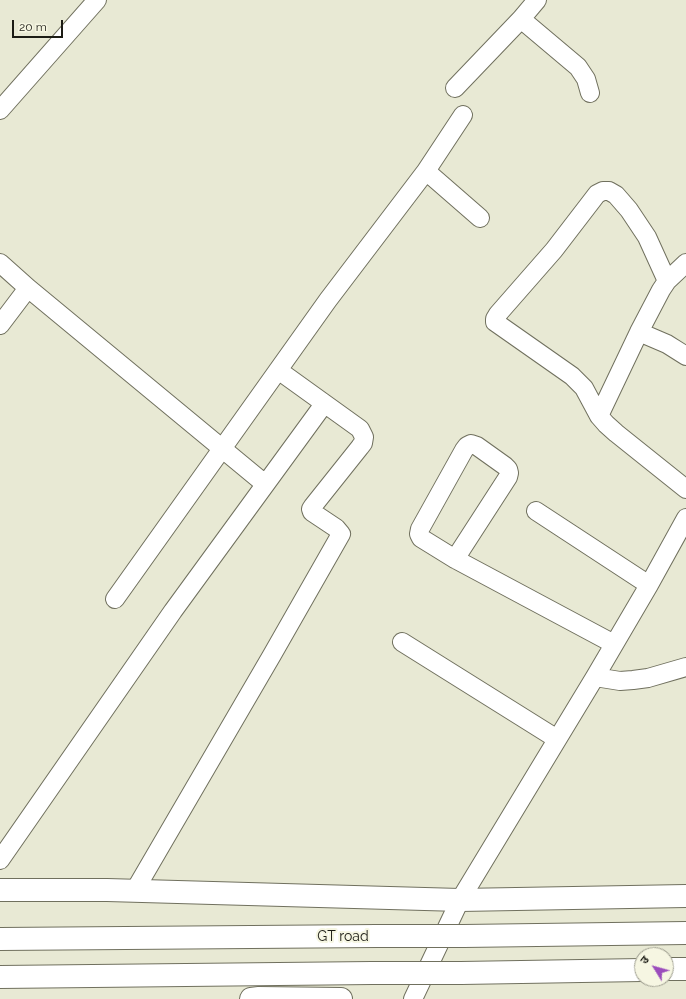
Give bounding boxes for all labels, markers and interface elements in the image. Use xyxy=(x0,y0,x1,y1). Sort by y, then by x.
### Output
scale bar xyxy=(14,12,65,38)
text: 20 m xyxy=(19,20,47,34)
street label: GT road xyxy=(317,929,369,945)
north arrow xyxy=(634,947,674,987)
text: उ xyxy=(638,954,652,967)

